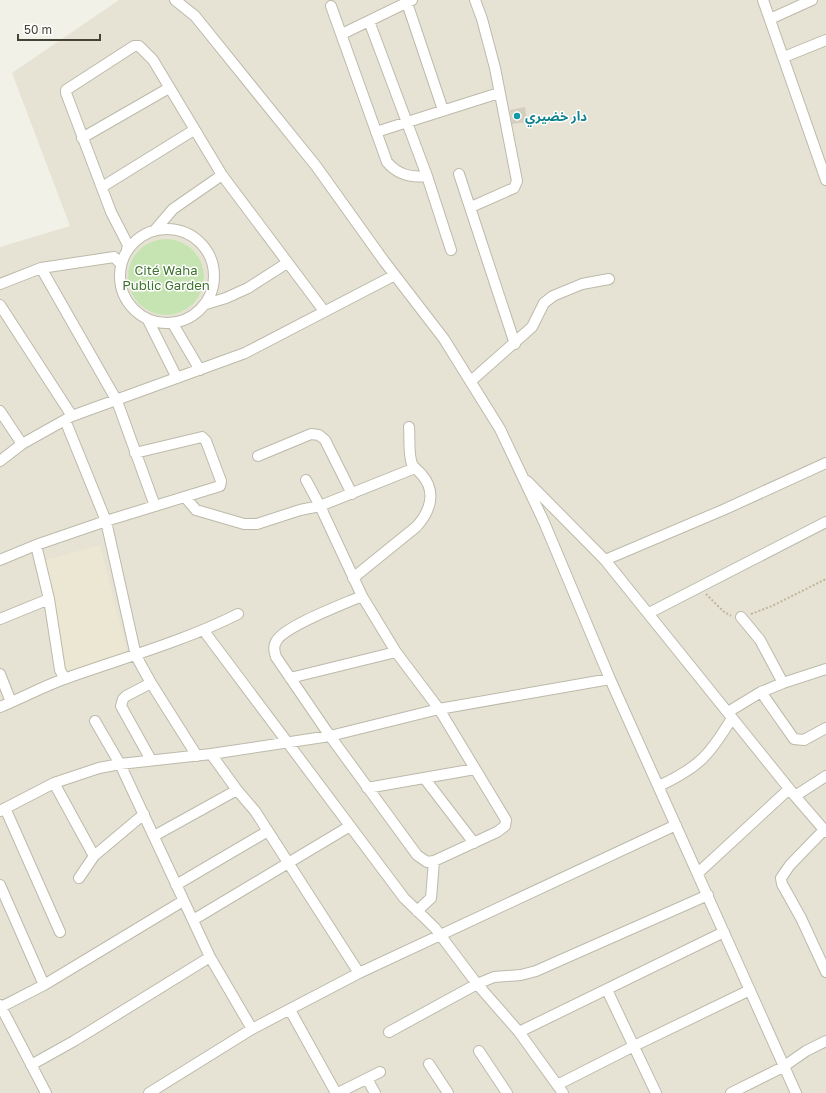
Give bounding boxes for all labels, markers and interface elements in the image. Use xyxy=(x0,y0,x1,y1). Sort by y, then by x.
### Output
scale bar xyxy=(18,16,100,42)
text: 50 m xyxy=(24,22,52,37)
place label: دار خضيري xyxy=(525,108,587,127)
marker: دار خضيري xyxy=(512,111,522,121)
park label: Cité Waha Public Garden xyxy=(122,262,210,293)

